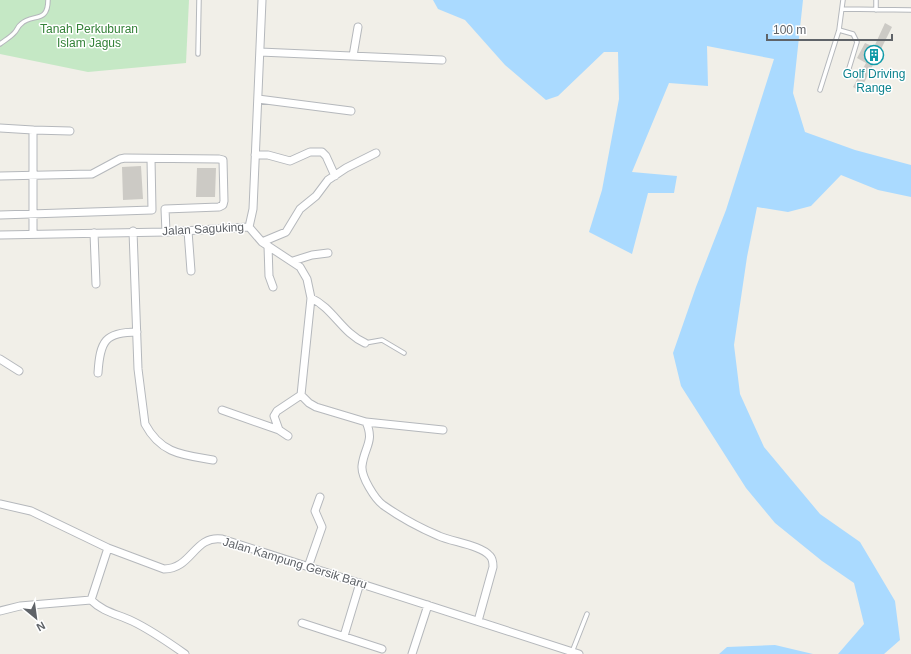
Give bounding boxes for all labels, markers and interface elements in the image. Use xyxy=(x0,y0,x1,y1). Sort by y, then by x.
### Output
scale bar xyxy=(767,16,892,42)
park label: Tanah Perkuburan Islam Jagus xyxy=(40,22,138,50)
text: 100 m xyxy=(773,23,806,37)
building icon: Golf Driving Range xyxy=(863,44,885,66)
place label: Golf Driving Range xyxy=(843,67,905,95)
street label: Jalan Saguking xyxy=(162,220,244,238)
street label: Jalan Kampung Gersik Baru xyxy=(221,534,369,592)
north arrow xyxy=(16,598,56,638)
text: N xyxy=(34,620,47,634)

